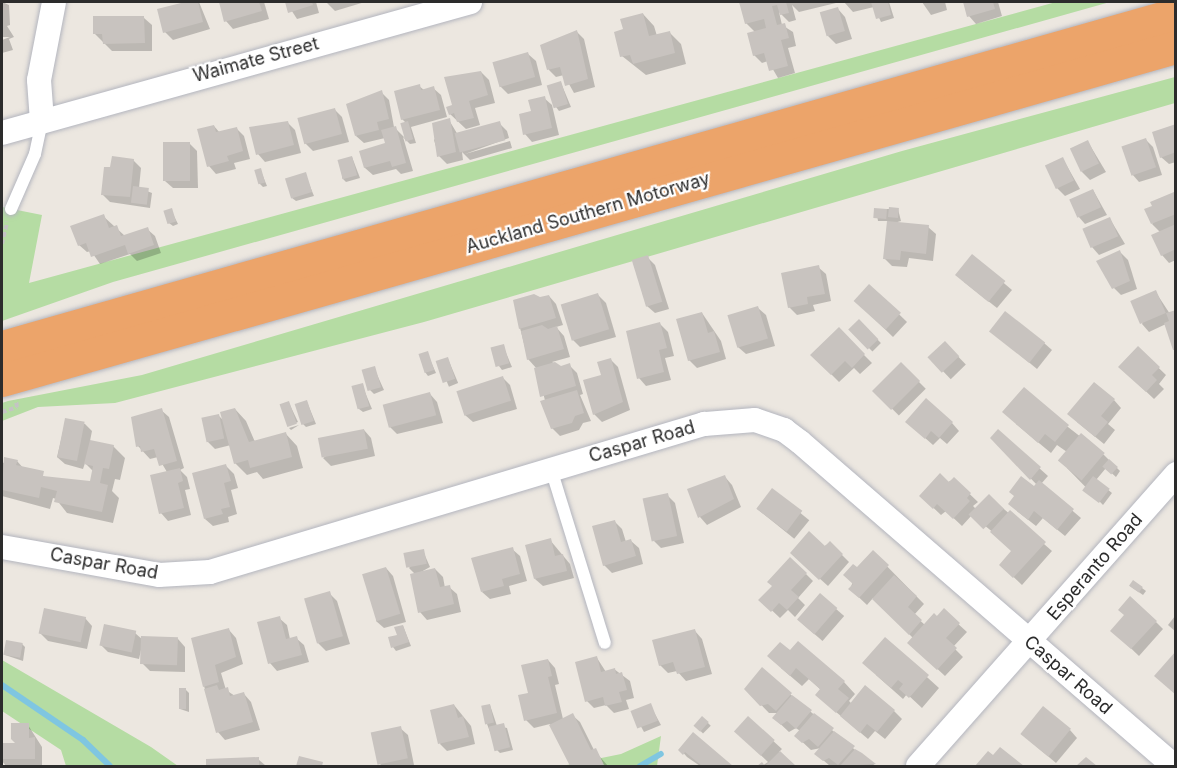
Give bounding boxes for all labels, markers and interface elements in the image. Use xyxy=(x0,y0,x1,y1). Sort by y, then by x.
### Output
street label: Waimate Street xyxy=(191,33,321,87)
street label: Auckland Southern Motorway xyxy=(464,168,712,258)
street label: Caspar Road xyxy=(586,417,698,467)
street label: Esperanto Road xyxy=(1043,509,1147,625)
street label: Caspar Road xyxy=(48,544,160,584)
street label: Caspar Road xyxy=(1020,631,1116,719)

